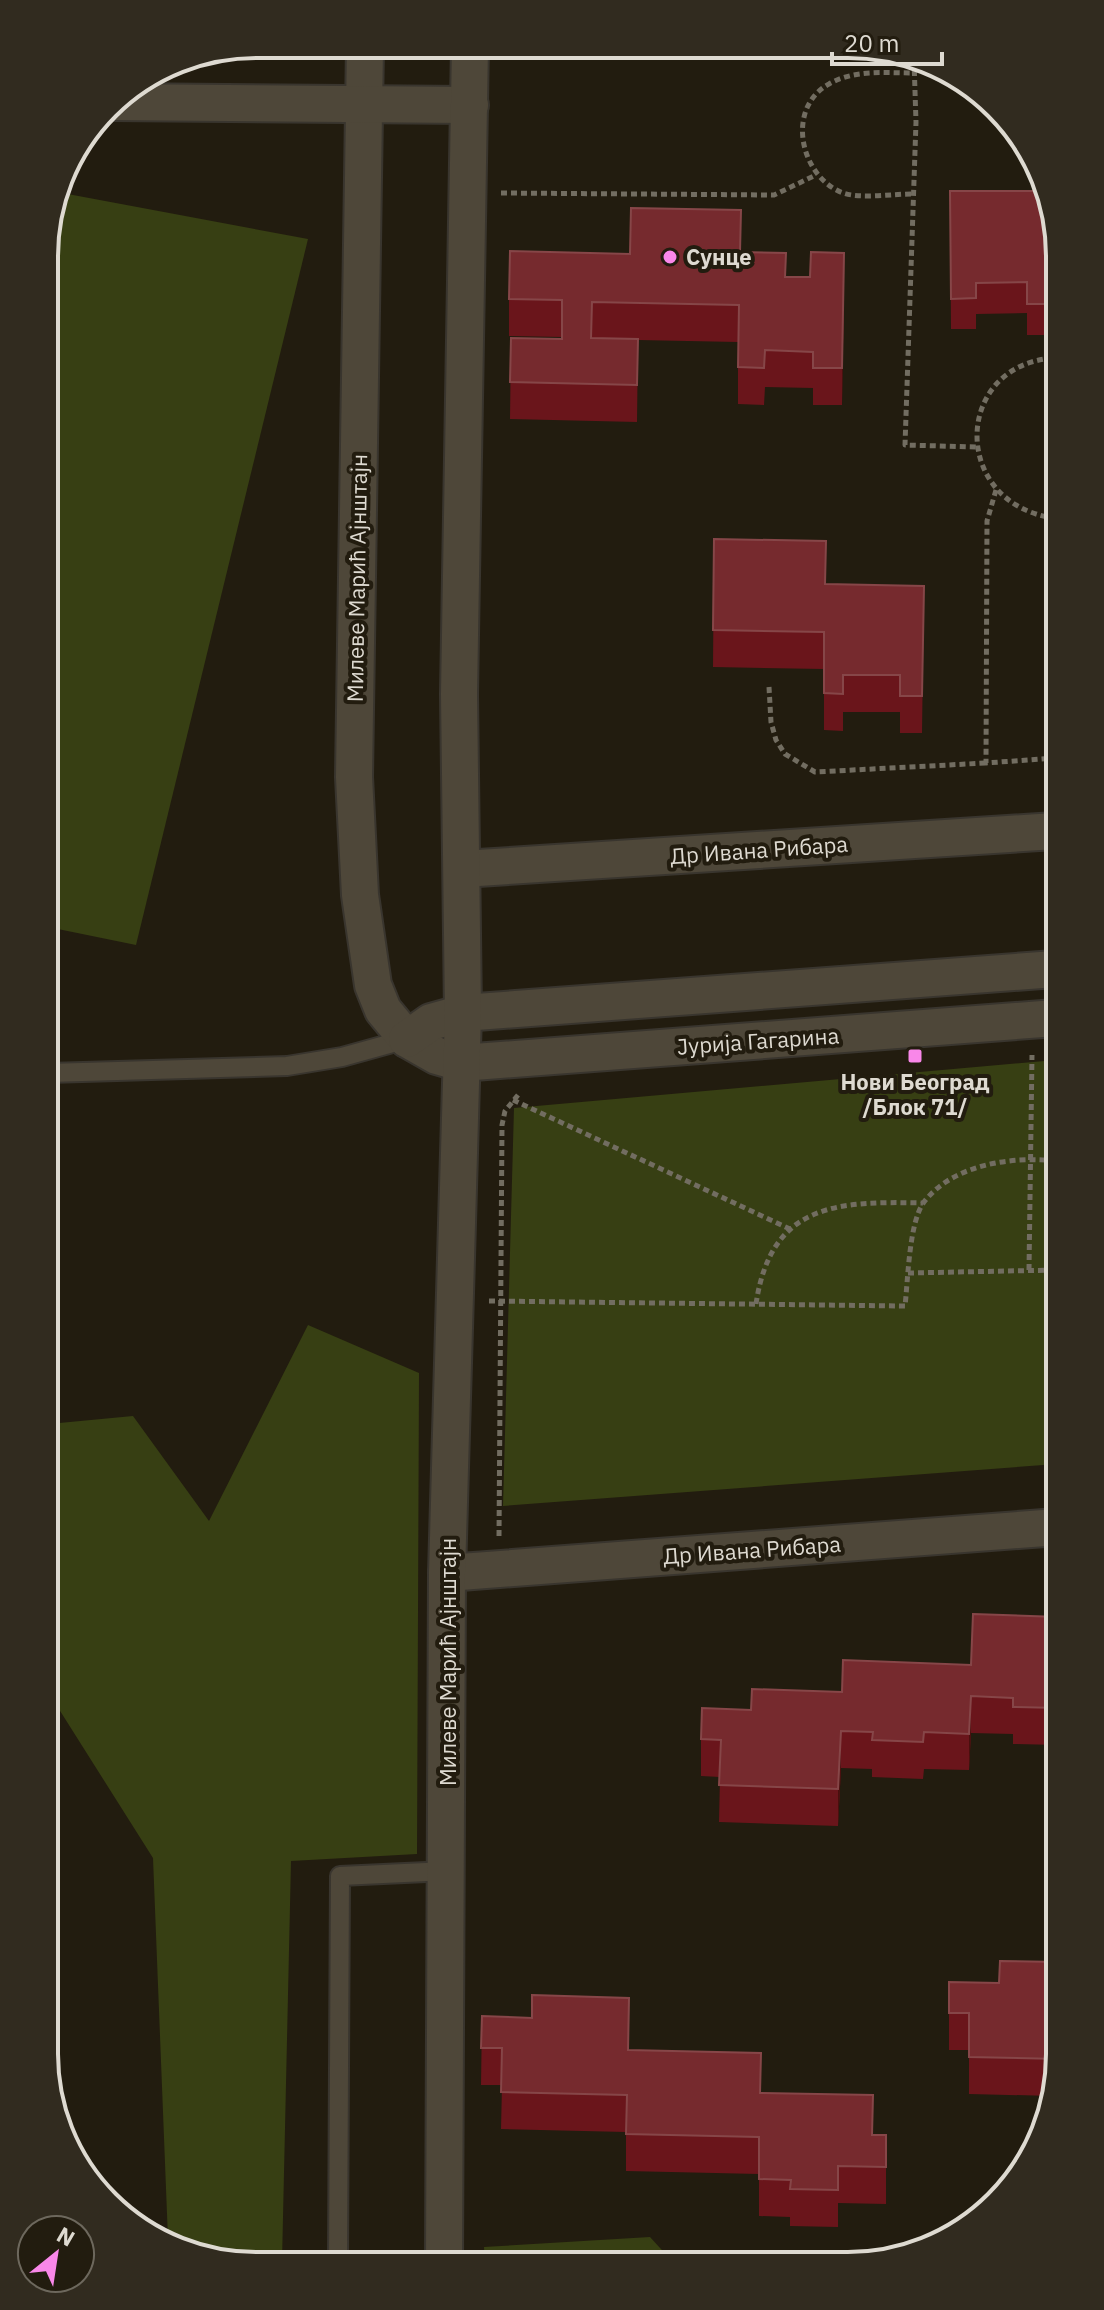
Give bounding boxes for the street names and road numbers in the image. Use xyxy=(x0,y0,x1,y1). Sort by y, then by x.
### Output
street label: Милеве Марић Ајнштајн xyxy=(340,454,373,702)
street label: Др Ивана Рибара xyxy=(669,829,849,870)
street label: Јурија Гагарина xyxy=(676,1020,840,1061)
street label: Др Ивана Рибара xyxy=(662,1529,842,1570)
street label: Милеве Марић Ајнштајн xyxy=(433,1538,462,1786)

